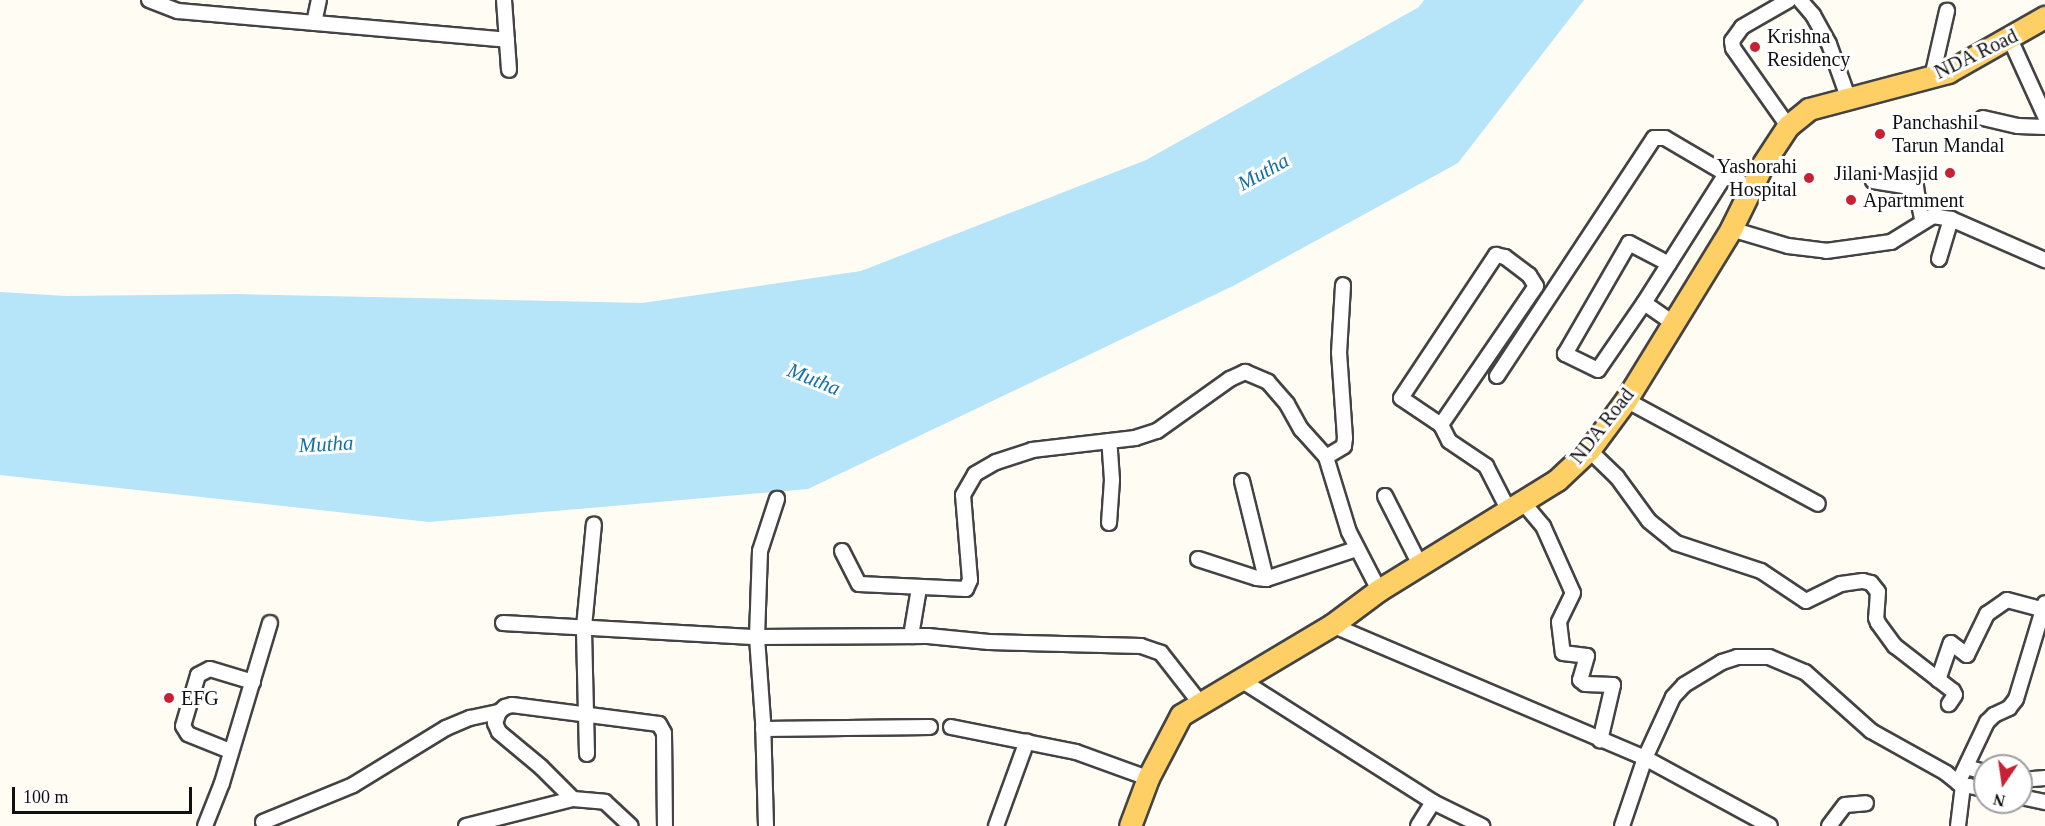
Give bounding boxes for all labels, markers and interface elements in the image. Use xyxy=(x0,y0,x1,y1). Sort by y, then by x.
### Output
street label: NDA Road xyxy=(1930,23,2022,85)
place label: Krishna Residency xyxy=(1767,24,1850,71)
marker: Krishna Residency xyxy=(1748,40,1762,54)
place label: Panchashil Tarun Mandal xyxy=(1892,110,2004,157)
marker: Panchashil Tarun Mandal xyxy=(1873,127,1887,141)
water label: Mutha xyxy=(1233,148,1293,196)
place label: Yashorahi Hospital xyxy=(1717,154,1797,201)
place label: Jilani Masjid xyxy=(1834,161,1938,185)
marker: Jilani Masjid xyxy=(1943,166,1957,180)
marker: Yashorahi Hospital xyxy=(1802,171,1816,185)
place label: Apartmment xyxy=(1863,188,1964,212)
marker: Apartmment xyxy=(1844,193,1858,207)
water label: Mutha xyxy=(784,357,844,401)
street label: NDA Road xyxy=(1565,383,1639,469)
water label: Mutha xyxy=(298,430,354,458)
place label: EFG xyxy=(181,686,219,710)
marker: EFG xyxy=(162,691,176,705)
north arrow xyxy=(1973,754,2033,814)
scale bar xyxy=(15,775,195,813)
text: 100 m xyxy=(23,787,69,807)
text: N xyxy=(1992,790,2007,810)

